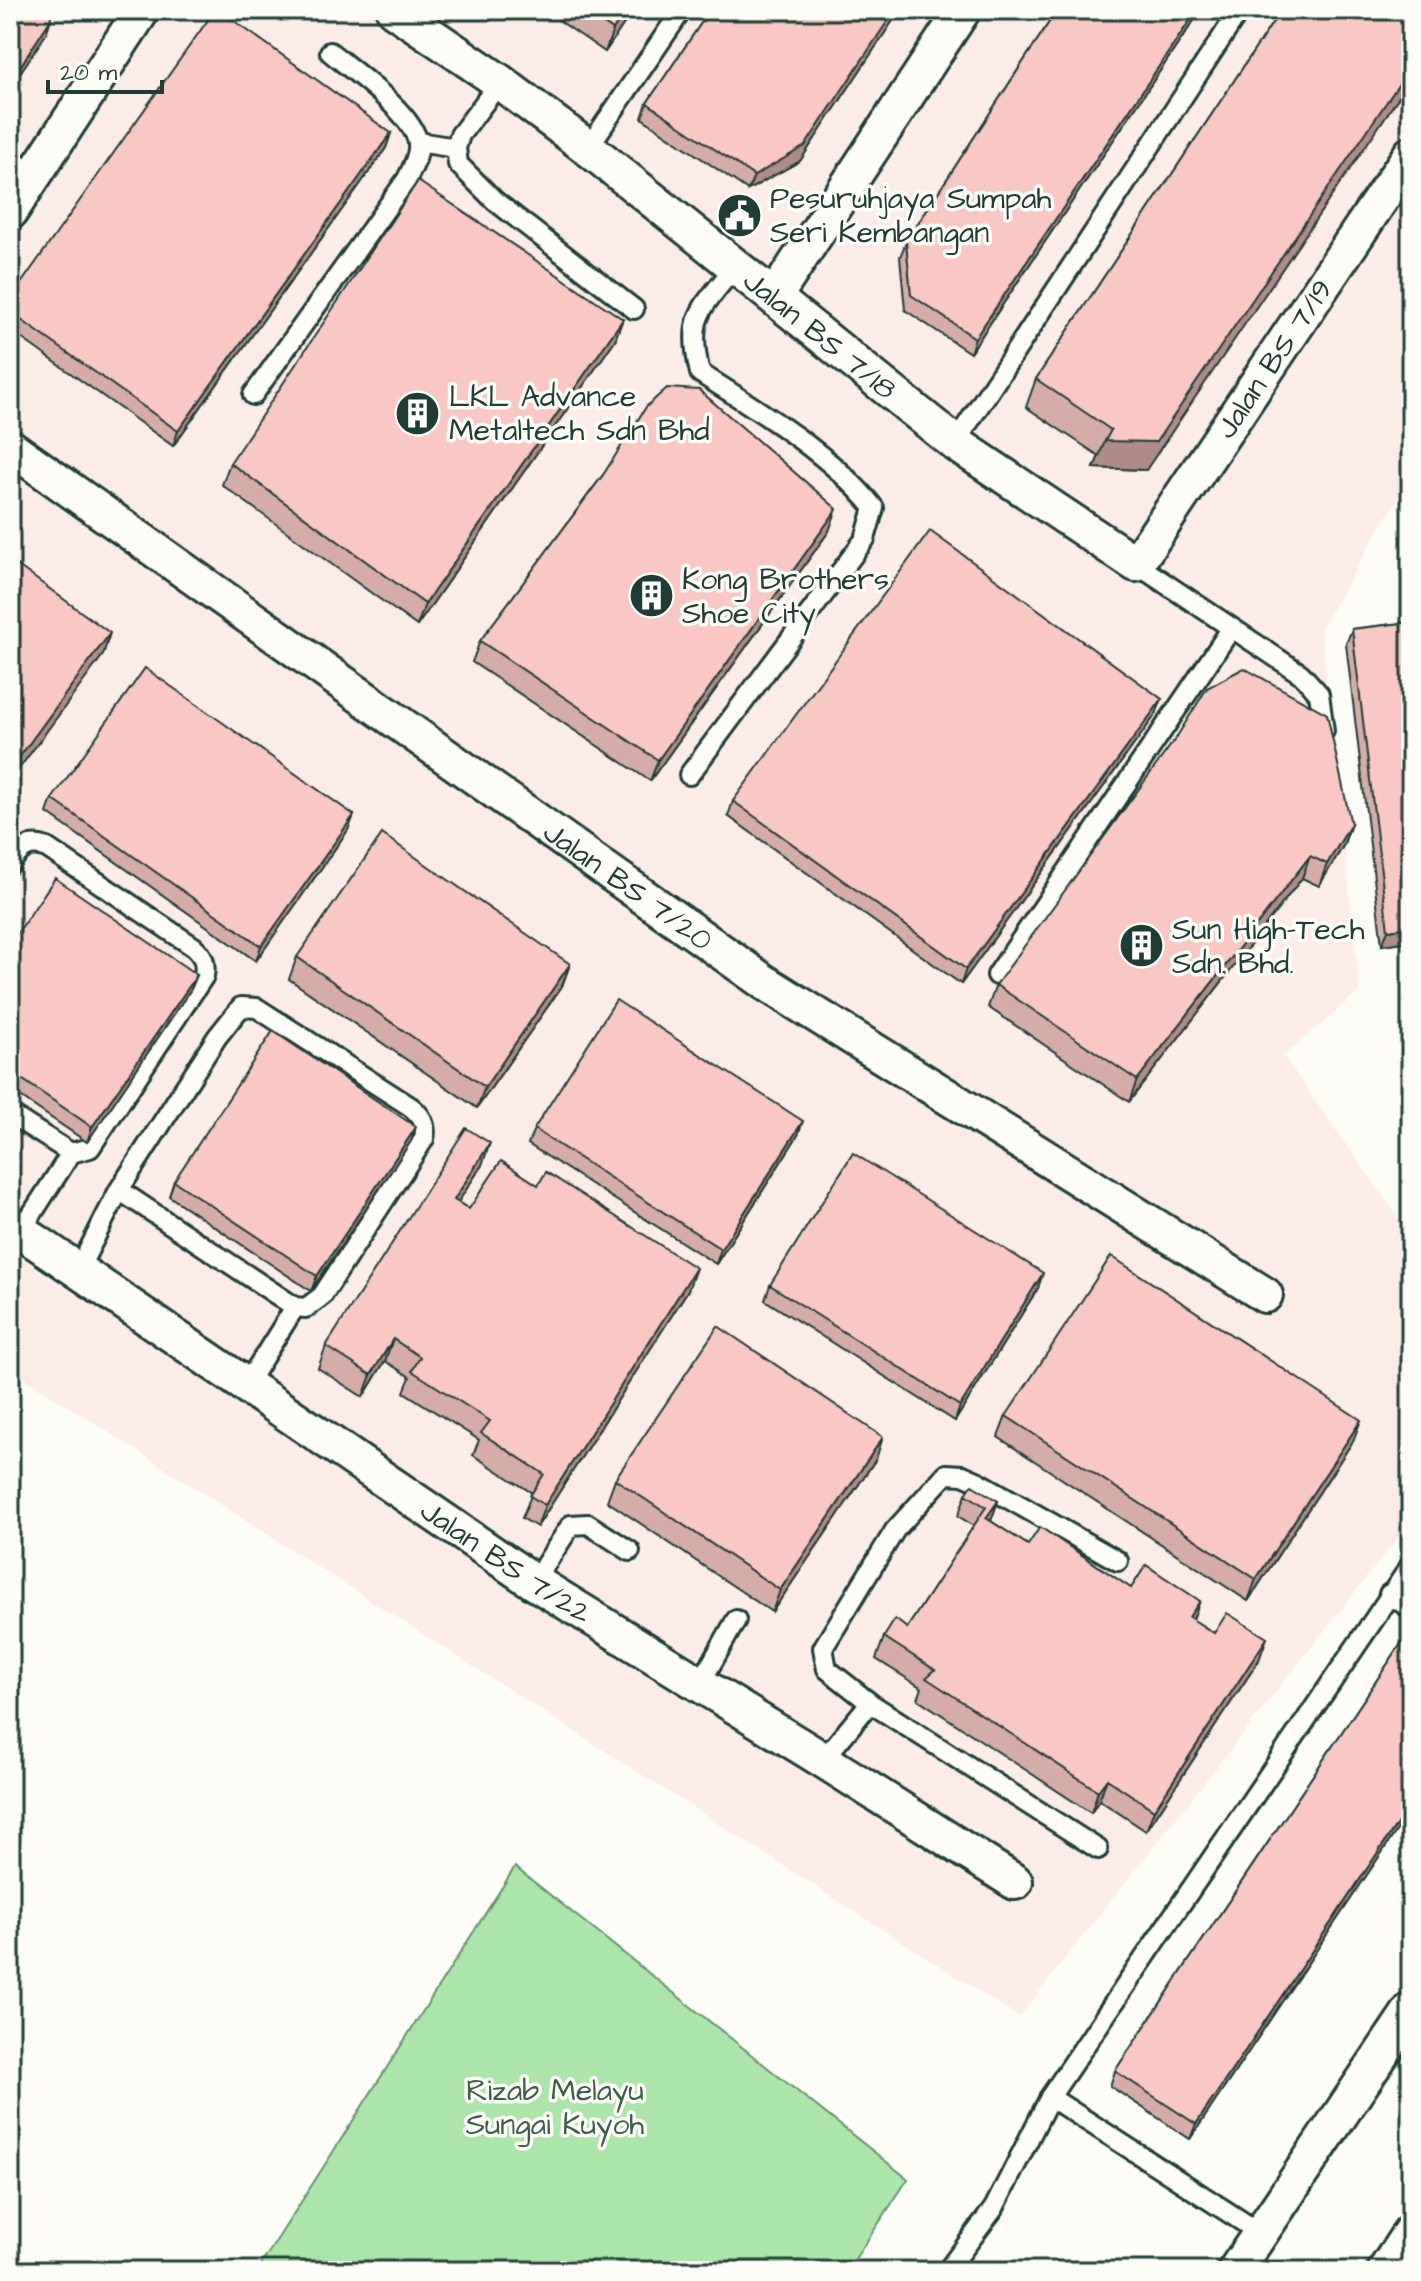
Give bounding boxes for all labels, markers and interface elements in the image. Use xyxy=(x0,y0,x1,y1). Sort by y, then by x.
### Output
scale bar xyxy=(48,44,162,94)
text: 20 m xyxy=(60,56,117,90)
place label: Pesuruhjaya Sumpah Seri Kembangan xyxy=(770,178,1051,255)
public building icon: Pesuruhjaya Sumpah Seri Kembangan xyxy=(715,191,763,239)
street label: Jalan BS 7/18 xyxy=(734,261,905,410)
street label: Jalan BS 7/19 xyxy=(1206,271,1343,447)
place label: LKL Advance Metaltech Sdn Bhd xyxy=(449,376,710,452)
building icon: LKL Advance Metaltech Sdn Bhd xyxy=(394,389,442,437)
place label: Kong Brothers Shoe City xyxy=(682,559,889,636)
building icon: Kong Brothers Shoe City xyxy=(627,572,675,620)
street label: Jalan BS 7/20 xyxy=(534,812,721,961)
place label: Sun High-Tech Sdn. Bhd. xyxy=(1172,909,1365,985)
building icon: Sun High-Tech Sdn. Bhd. xyxy=(1117,922,1165,970)
street label: Jalan BS 7/22 xyxy=(412,1490,599,1634)
park label: Rizab Melayu Sungai Kuyoh xyxy=(466,2070,644,2147)

